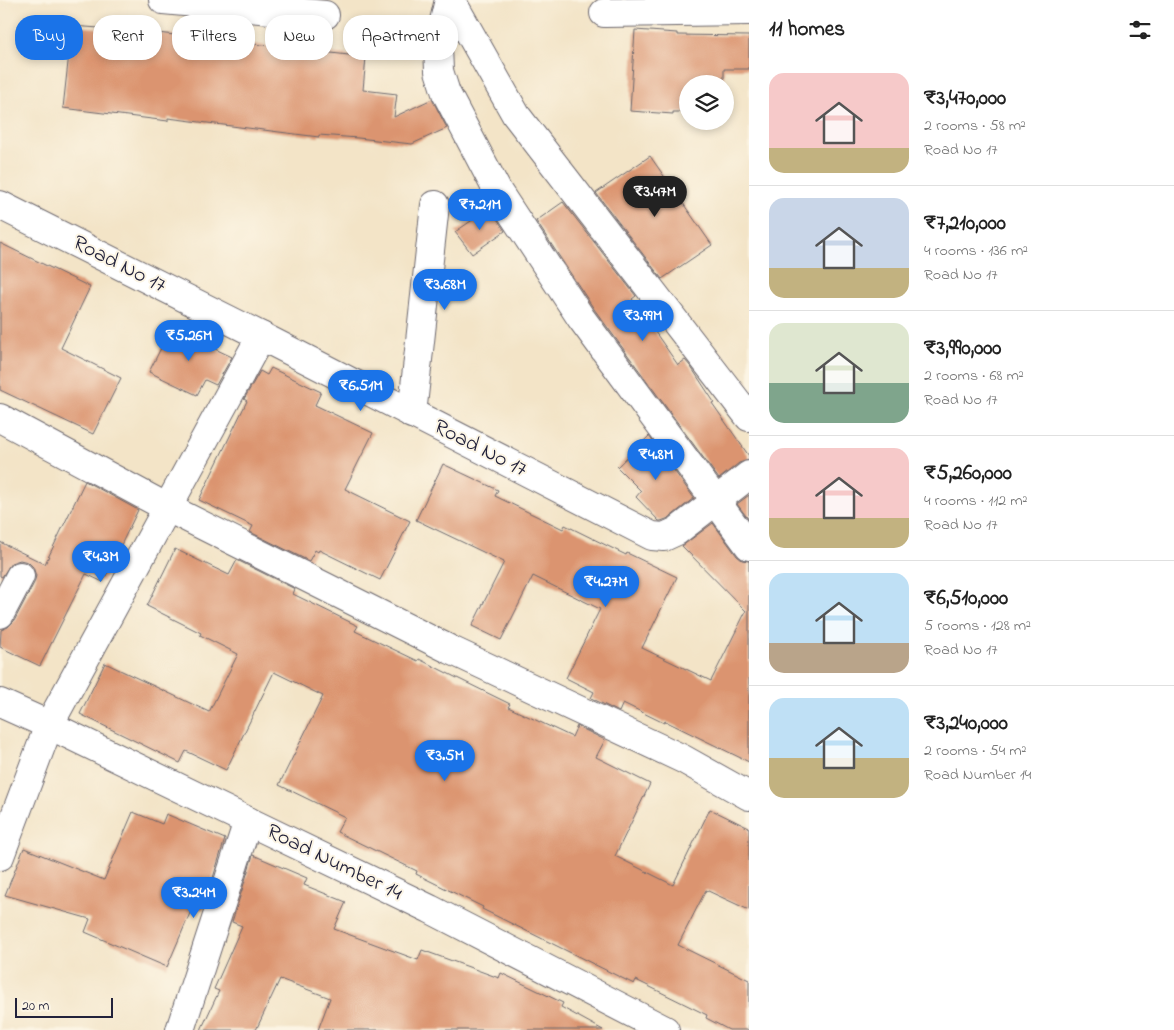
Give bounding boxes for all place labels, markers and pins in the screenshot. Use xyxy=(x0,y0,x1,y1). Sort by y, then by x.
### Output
pin: ₹3.47M xyxy=(614,176,696,218)
pin: ₹7.21M xyxy=(439,188,521,231)
pin: ₹3.68M xyxy=(404,268,486,311)
pin: ₹3.99M xyxy=(602,300,684,342)
pin: ₹5.26M xyxy=(148,320,230,362)
pin: ₹6.51M xyxy=(320,370,402,412)
pin: ₹4.8M xyxy=(621,438,691,481)
pin: ₹4.3M xyxy=(66,540,136,583)
pin: ₹4.27M xyxy=(565,566,647,608)
pin: ₹3.5M xyxy=(410,740,480,782)
pin: ₹3.24M xyxy=(153,876,235,919)

